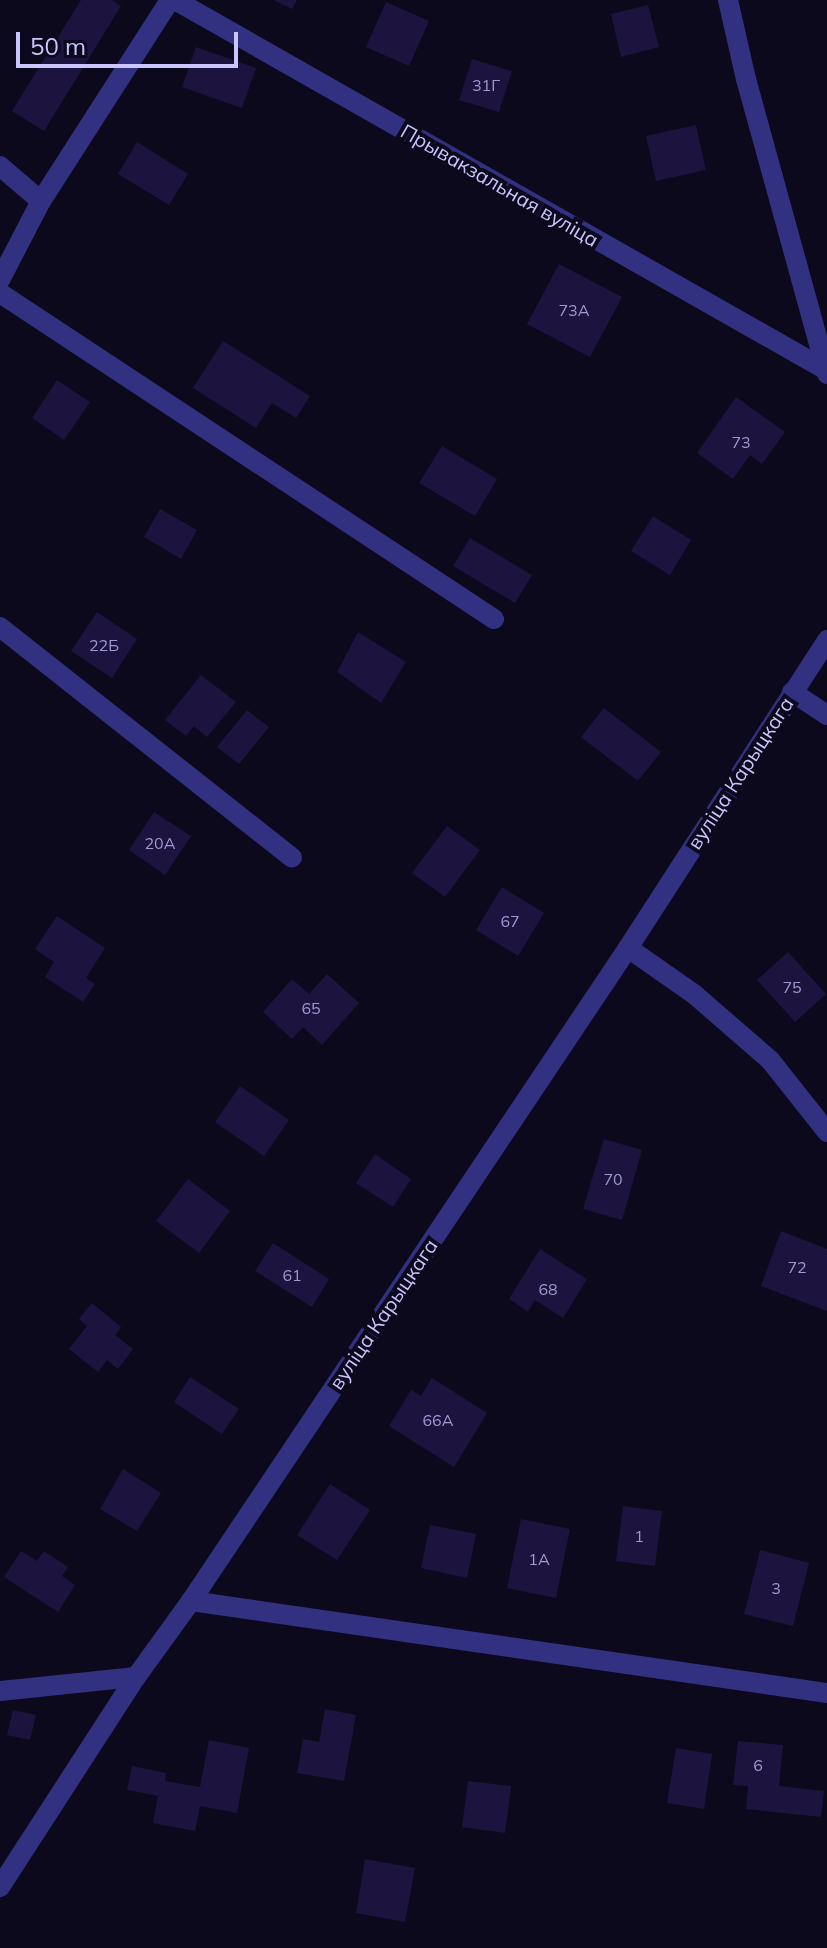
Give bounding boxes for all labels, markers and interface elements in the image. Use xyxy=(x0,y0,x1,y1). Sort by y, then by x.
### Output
scale bar xyxy=(20,16,242,66)
text: 50 m xyxy=(30,31,86,61)
house number: 31Г xyxy=(472,75,500,95)
street label: Прывакзальная вуліца xyxy=(397,118,603,252)
house number: 73А xyxy=(559,300,589,320)
house number: 73 xyxy=(731,432,751,452)
house number: 22Б xyxy=(89,635,119,655)
street label: вуліца Карыцкага xyxy=(682,692,798,854)
house number: 20А xyxy=(145,833,175,853)
house number: 67 xyxy=(500,911,520,931)
house number: 75 xyxy=(782,977,802,997)
house number: 65 xyxy=(301,998,321,1018)
house number: 70 xyxy=(603,1169,623,1189)
street label: вуліца Карыцкага xyxy=(324,1234,442,1394)
house number: 72 xyxy=(787,1257,807,1277)
house number: 61 xyxy=(282,1265,302,1285)
house number: 68 xyxy=(538,1279,558,1299)
house number: 66А xyxy=(423,1410,453,1430)
house number: 1 xyxy=(634,1526,644,1546)
house number: 1А xyxy=(528,1549,550,1569)
house number: 3 xyxy=(771,1578,781,1598)
house number: 6 xyxy=(753,1755,763,1775)

